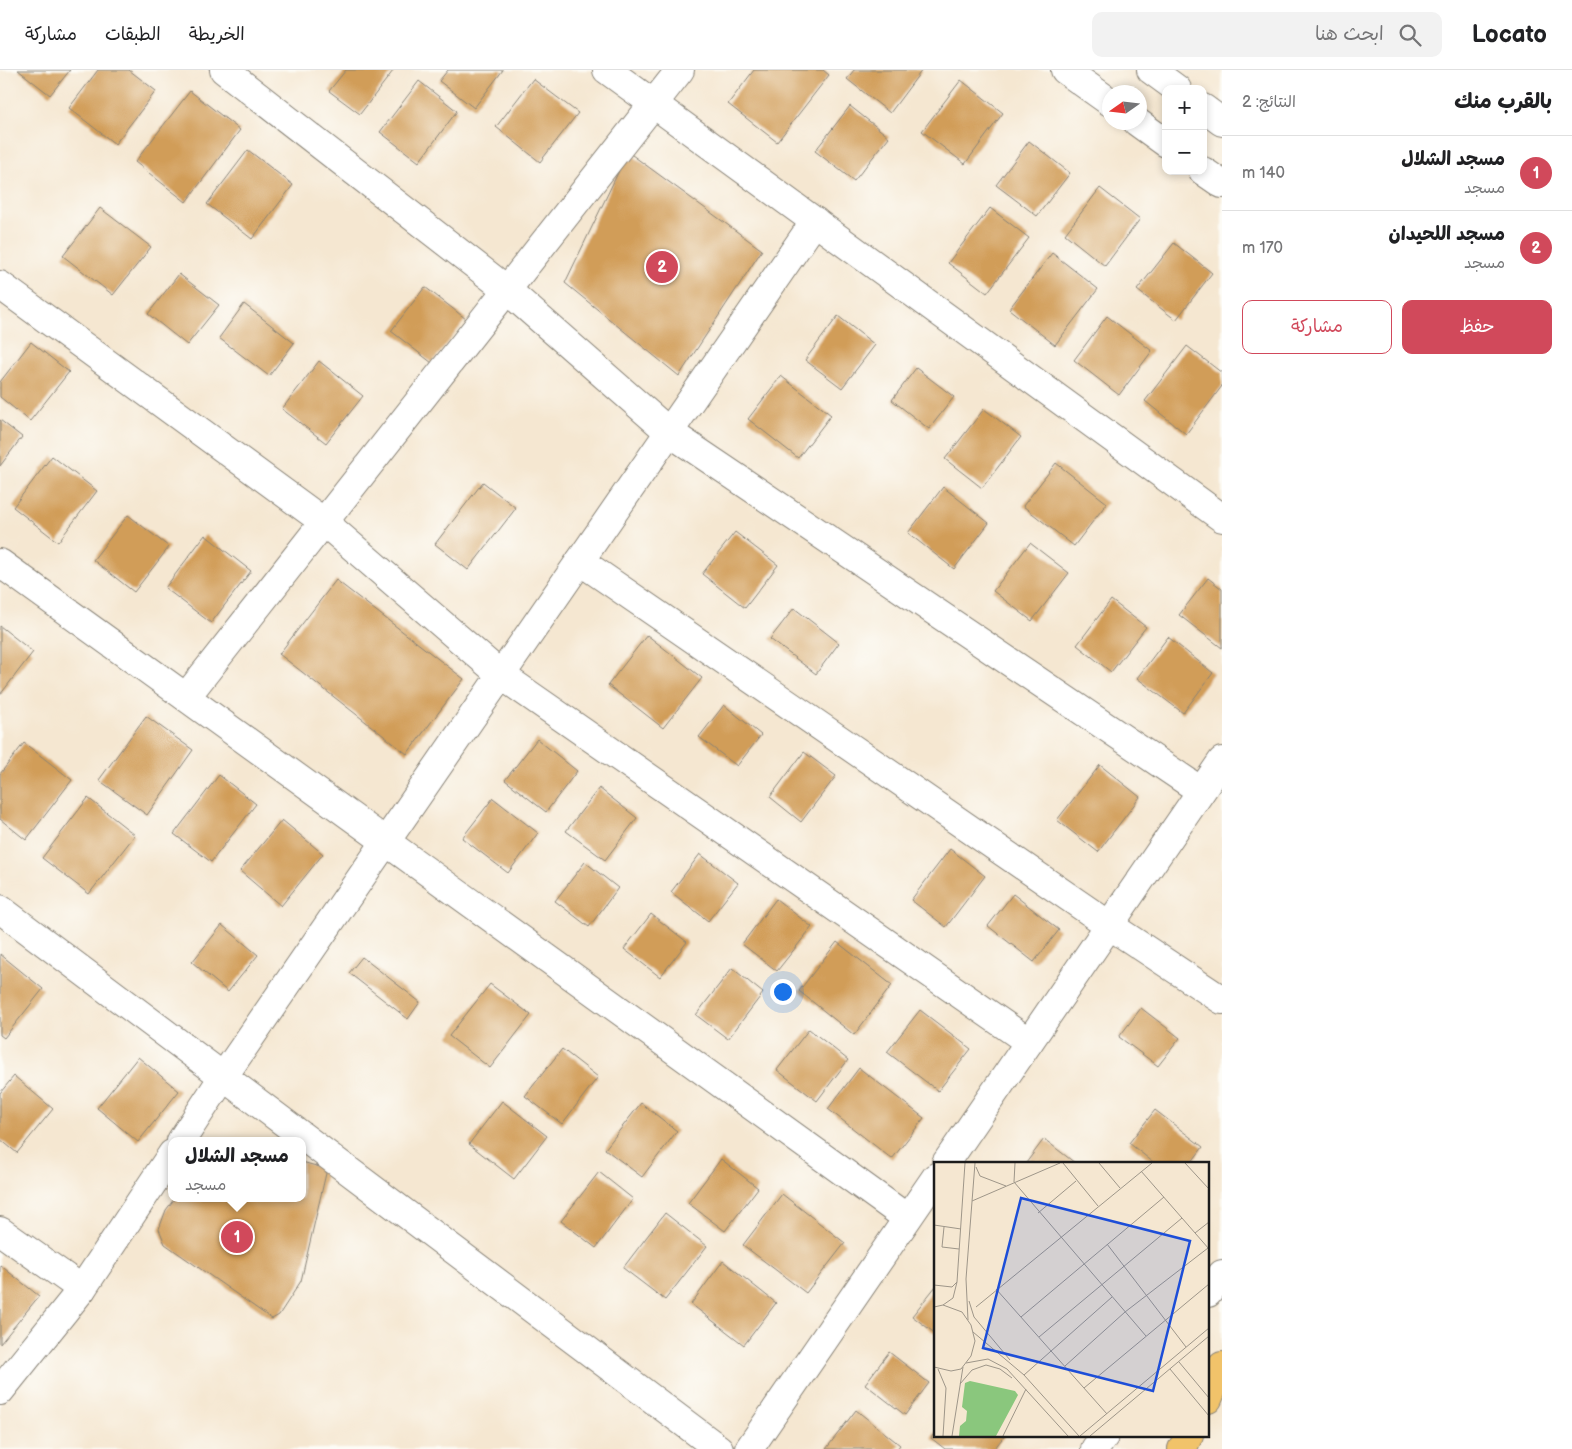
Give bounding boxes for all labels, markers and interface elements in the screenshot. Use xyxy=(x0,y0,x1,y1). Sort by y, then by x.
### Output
search box xyxy=(1092,12,1442,57)
text: Locato xyxy=(1472,20,1547,49)
icon: search xyxy=(1396,21,1424,49)
text: ابحث هنا xyxy=(1315,23,1384,46)
text: مشاركة xyxy=(25,24,77,45)
text: الطبقات xyxy=(105,24,161,45)
text: الخريطة xyxy=(189,24,245,45)
north arrow xyxy=(1102,85,1147,130)
map controls xyxy=(1162,85,1207,175)
button: + xyxy=(1162,85,1207,130)
text: بالقرب منك xyxy=(1454,89,1552,114)
text: النتائج: 2 xyxy=(1242,93,1296,112)
button: − xyxy=(1162,130,1207,175)
text: مسجد الشلال xyxy=(1401,148,1505,171)
text: 140 m xyxy=(1242,164,1285,183)
text: 1 xyxy=(1533,164,1539,183)
text: مسجد xyxy=(1464,179,1505,198)
text: مسجد اللحيدان xyxy=(1389,223,1505,246)
text: 170 m xyxy=(1242,239,1283,258)
text: 2 xyxy=(1531,239,1541,258)
pin: 2 xyxy=(646,248,678,286)
text: مسجد xyxy=(1464,254,1505,273)
button: مشاركة xyxy=(1242,300,1392,354)
button: حفظ xyxy=(1402,300,1552,354)
your location xyxy=(770,979,796,1005)
popup xyxy=(168,1137,306,1202)
text: مسجد الشلال xyxy=(185,1145,289,1168)
inset map xyxy=(934,1162,1210,1436)
text: مسجد xyxy=(185,1176,226,1195)
pin: 1 xyxy=(221,1218,253,1256)

